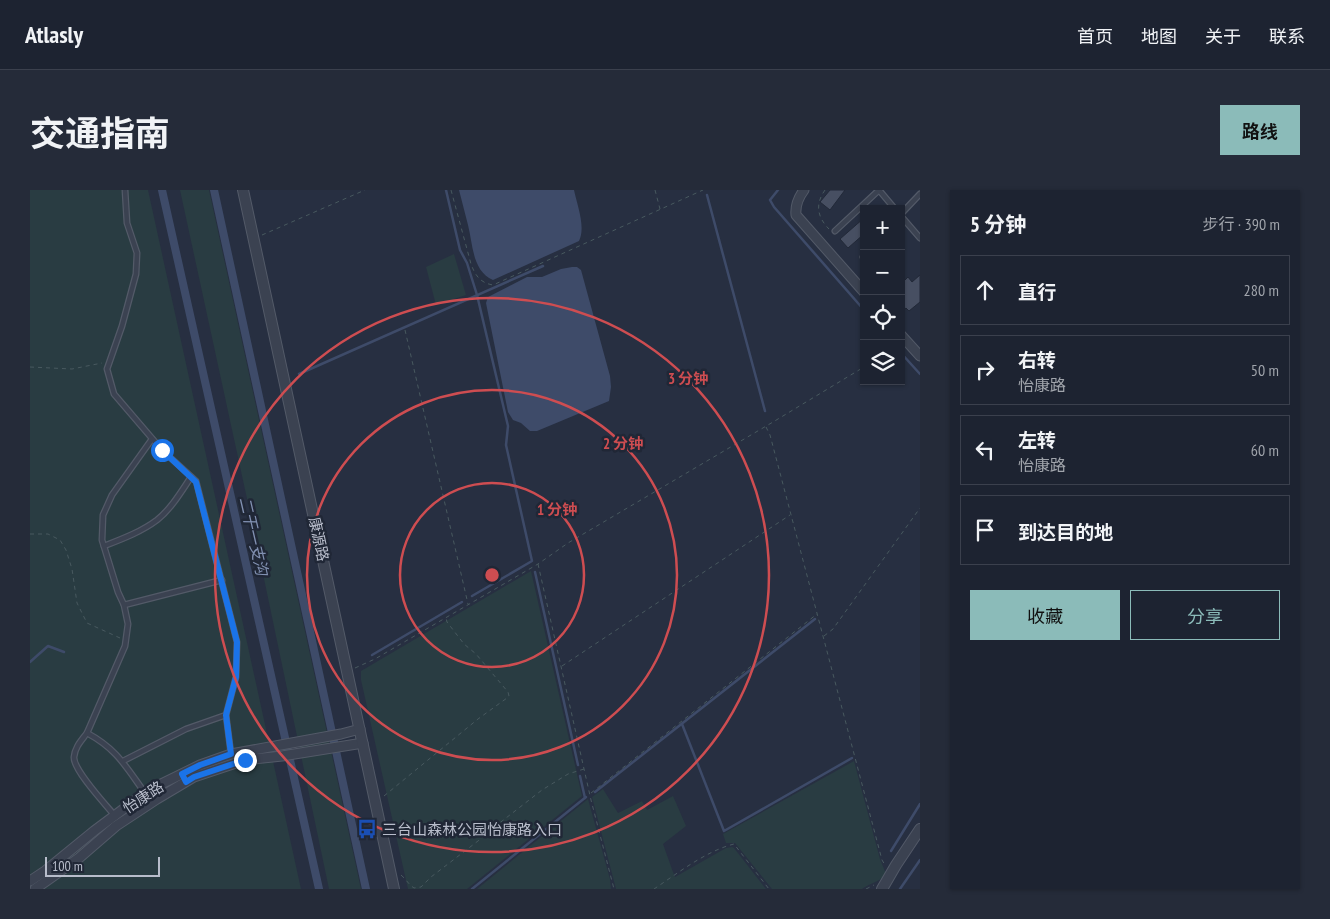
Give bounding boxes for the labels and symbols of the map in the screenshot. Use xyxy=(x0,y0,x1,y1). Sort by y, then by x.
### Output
text: 3 分钟 xyxy=(668,369,708,388)
text: 2 分钟 xyxy=(603,434,643,453)
route start xyxy=(151,439,174,462)
water label: 二干一支沟 xyxy=(235,495,273,579)
text: 1 分钟 xyxy=(537,500,577,519)
street label: 康源路 xyxy=(305,515,333,563)
centre of rings xyxy=(483,566,501,584)
route end xyxy=(234,749,257,772)
street label: 怡康路 xyxy=(119,777,167,817)
bus stop icon: 三台山森林公园怡康路入口 xyxy=(356,818,378,840)
place label: 三台山森林公园怡康路入口 xyxy=(382,820,562,839)
scale bar xyxy=(45,854,160,877)

